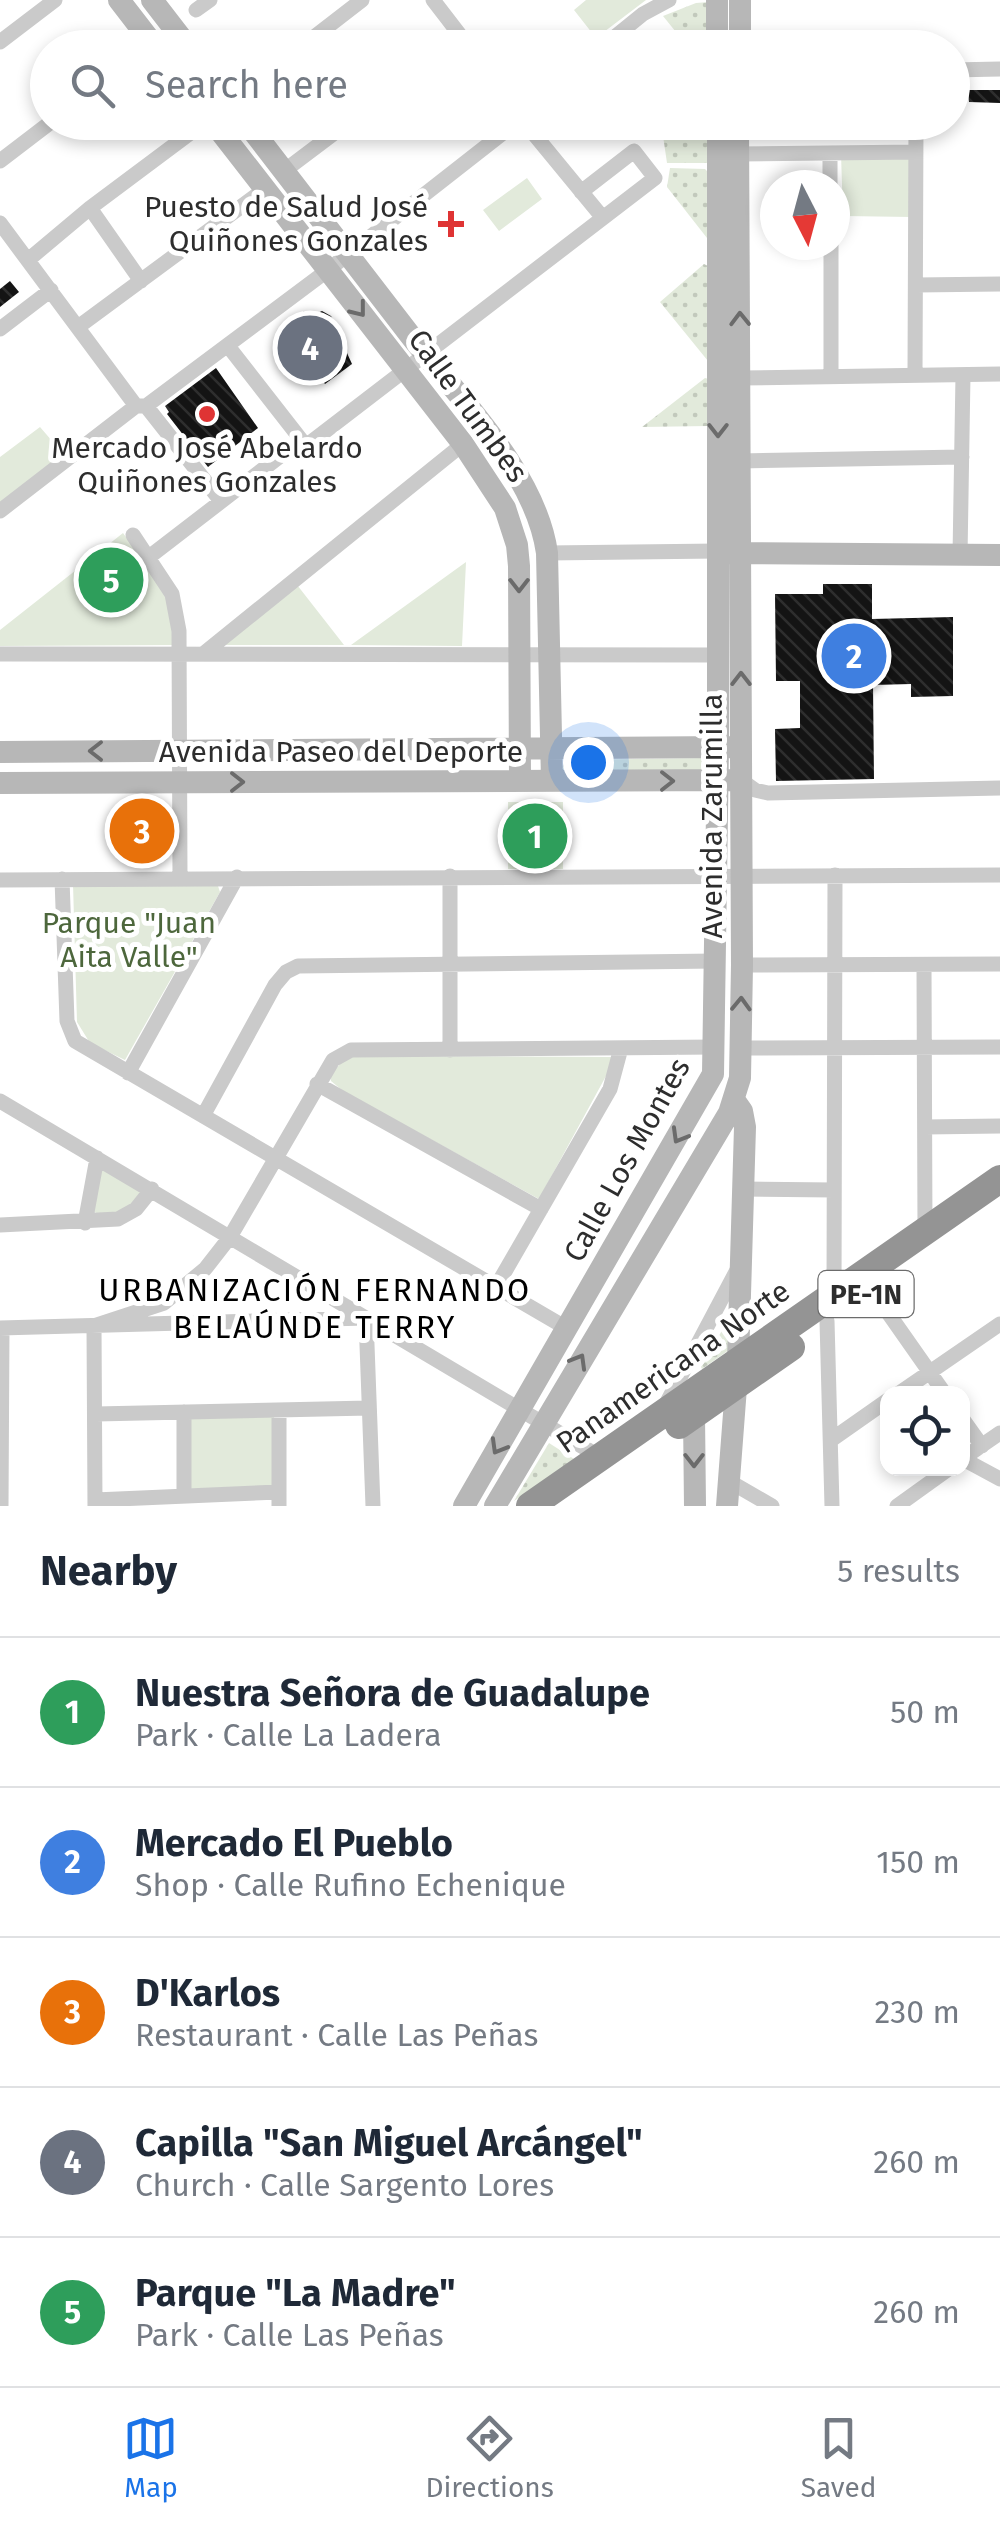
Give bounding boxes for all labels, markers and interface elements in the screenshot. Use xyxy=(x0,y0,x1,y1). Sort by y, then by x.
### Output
search box xyxy=(30,30,970,140)
icon: search xyxy=(65,58,120,113)
text: Search here xyxy=(145,62,348,108)
north arrow xyxy=(760,170,850,260)
place label: Puesto de Salud José Quiñones Gonzales xyxy=(144,189,428,259)
marker: Puesto de Salud José Quiñones Gonzales xyxy=(438,211,464,237)
one-way arrow xyxy=(347,299,365,317)
pin: 4 xyxy=(278,310,342,386)
one-way arrow xyxy=(729,311,750,327)
street label: Calle Tumbes xyxy=(401,323,535,489)
marker: Mercado José Abelardo Quiñones Gonzales xyxy=(196,403,218,425)
one-way arrow xyxy=(707,422,729,438)
place label: Mercado José Abelardo Quiñones Gonzales xyxy=(51,430,363,500)
pin: 5 xyxy=(78,542,144,618)
one-way arrow xyxy=(508,578,530,593)
pin: 2 xyxy=(822,618,886,694)
one-way arrow xyxy=(730,671,752,686)
street label: Avenida Zarumilla xyxy=(694,694,730,938)
street label: Avenida Paseo del Deporte xyxy=(159,734,523,770)
your location xyxy=(563,737,614,788)
one-way arrow xyxy=(87,741,103,762)
one-way arrow xyxy=(660,770,676,792)
one-way arrow xyxy=(230,771,246,793)
pin: 3 xyxy=(110,794,174,868)
pin: 1 xyxy=(502,798,568,874)
park label: Parque "Juan Aita Valle" xyxy=(42,905,216,975)
one-way arrow xyxy=(731,996,752,1012)
street label: Calle Los Montes xyxy=(556,1052,698,1268)
one-way arrow xyxy=(672,1125,692,1143)
district label: URBANIZACIÓN FERNANDO BELAÚNDE TERRY xyxy=(98,1271,532,1346)
road number: PE-1N xyxy=(818,1271,914,1317)
street label: Panamericana Norte xyxy=(549,1273,797,1461)
one-way arrow xyxy=(567,1354,586,1372)
map controls xyxy=(880,1386,970,1476)
button: locate xyxy=(880,1386,970,1476)
one-way arrow xyxy=(491,1436,510,1454)
one-way arrow xyxy=(683,1454,705,1469)
text: Nearby xyxy=(40,1546,177,1596)
text: 5 results xyxy=(837,1552,960,1590)
text: Nuestra Señora de Guadalupe xyxy=(135,1670,650,1716)
text: 1 xyxy=(65,1693,80,1731)
text: 50 m xyxy=(890,1693,960,1731)
text: Park · Calle La Ladera xyxy=(135,1716,442,1754)
text: Mercado El Pueblo xyxy=(135,1820,453,1866)
text: 2 xyxy=(64,1843,81,1881)
text: 150 m xyxy=(876,1843,960,1881)
text: Shop · Calle Rufino Echenique xyxy=(135,1866,566,1904)
text: D'Karlos xyxy=(135,1970,280,2016)
text: 3 xyxy=(64,1993,81,2031)
text: 230 m xyxy=(875,1993,960,2031)
text: Restaurant · Calle Las Peñas xyxy=(135,2016,538,2054)
text: Capilla "San Miguel Arcángel" xyxy=(135,2120,643,2166)
text: 4 xyxy=(63,2143,82,2181)
text: 260 m xyxy=(873,2143,960,2181)
text: Church · Calle Sargento Lores xyxy=(135,2166,554,2204)
text: Parque "La Madre" xyxy=(135,2270,456,2316)
text: 5 xyxy=(64,2293,81,2331)
text: 260 m xyxy=(873,2293,960,2331)
text: Park · Calle Las Peñas xyxy=(135,2316,444,2354)
tab: Map xyxy=(123,2411,178,2504)
tab: Directions xyxy=(425,2411,554,2504)
tab: Saved xyxy=(801,2411,877,2504)

